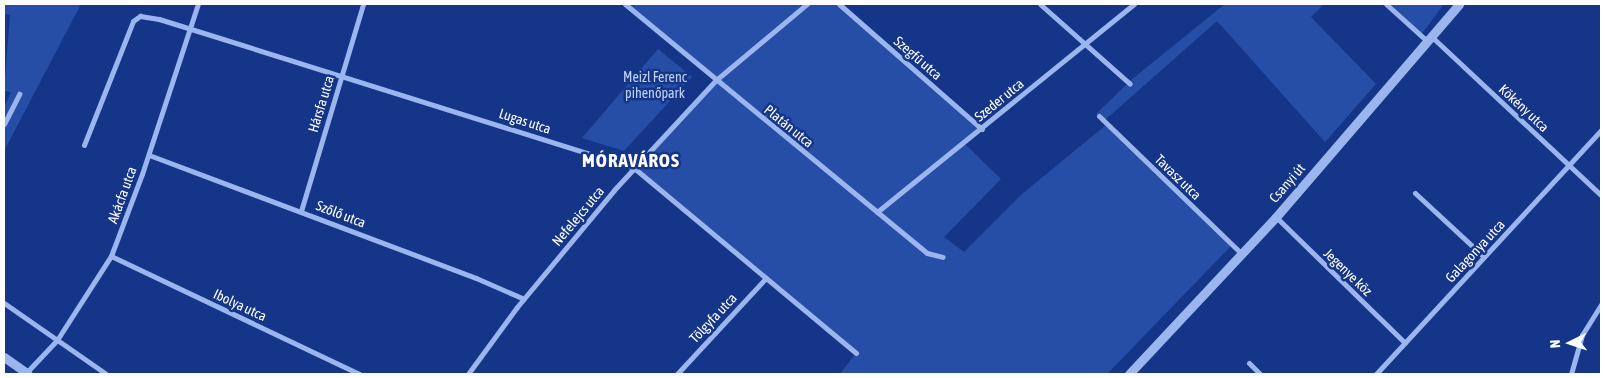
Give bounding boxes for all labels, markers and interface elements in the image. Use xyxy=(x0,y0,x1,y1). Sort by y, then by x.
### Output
street label: Szegfű utca xyxy=(891,33,945,83)
park label: Meizl Ferenc pihenőpark xyxy=(623,69,687,102)
street label: Hársfa utca xyxy=(304,74,338,134)
street label: Szeder utca xyxy=(971,75,1027,125)
street label: Kökény utca xyxy=(1496,81,1552,135)
street label: Platán utca xyxy=(761,101,817,151)
street label: Lugas utca xyxy=(497,105,553,137)
district label: MÓRAVÁROS xyxy=(581,150,681,172)
street label: Tavasz utca xyxy=(1151,151,1205,203)
street label: Csanyi út xyxy=(1265,160,1309,206)
street label: Akácfa utca xyxy=(104,164,140,226)
street label: Nefelejcs utca xyxy=(548,183,608,249)
street label: Szőlő utca xyxy=(314,197,368,231)
street label: Galagonya utca xyxy=(1442,216,1508,286)
street label: Jegenye köz xyxy=(1320,245,1376,299)
street label: Ibolya utca xyxy=(211,285,269,325)
street label: Tölgyfa utca xyxy=(686,290,740,346)
north arrow xyxy=(1545,318,1595,368)
text: N xyxy=(1547,339,1563,349)

